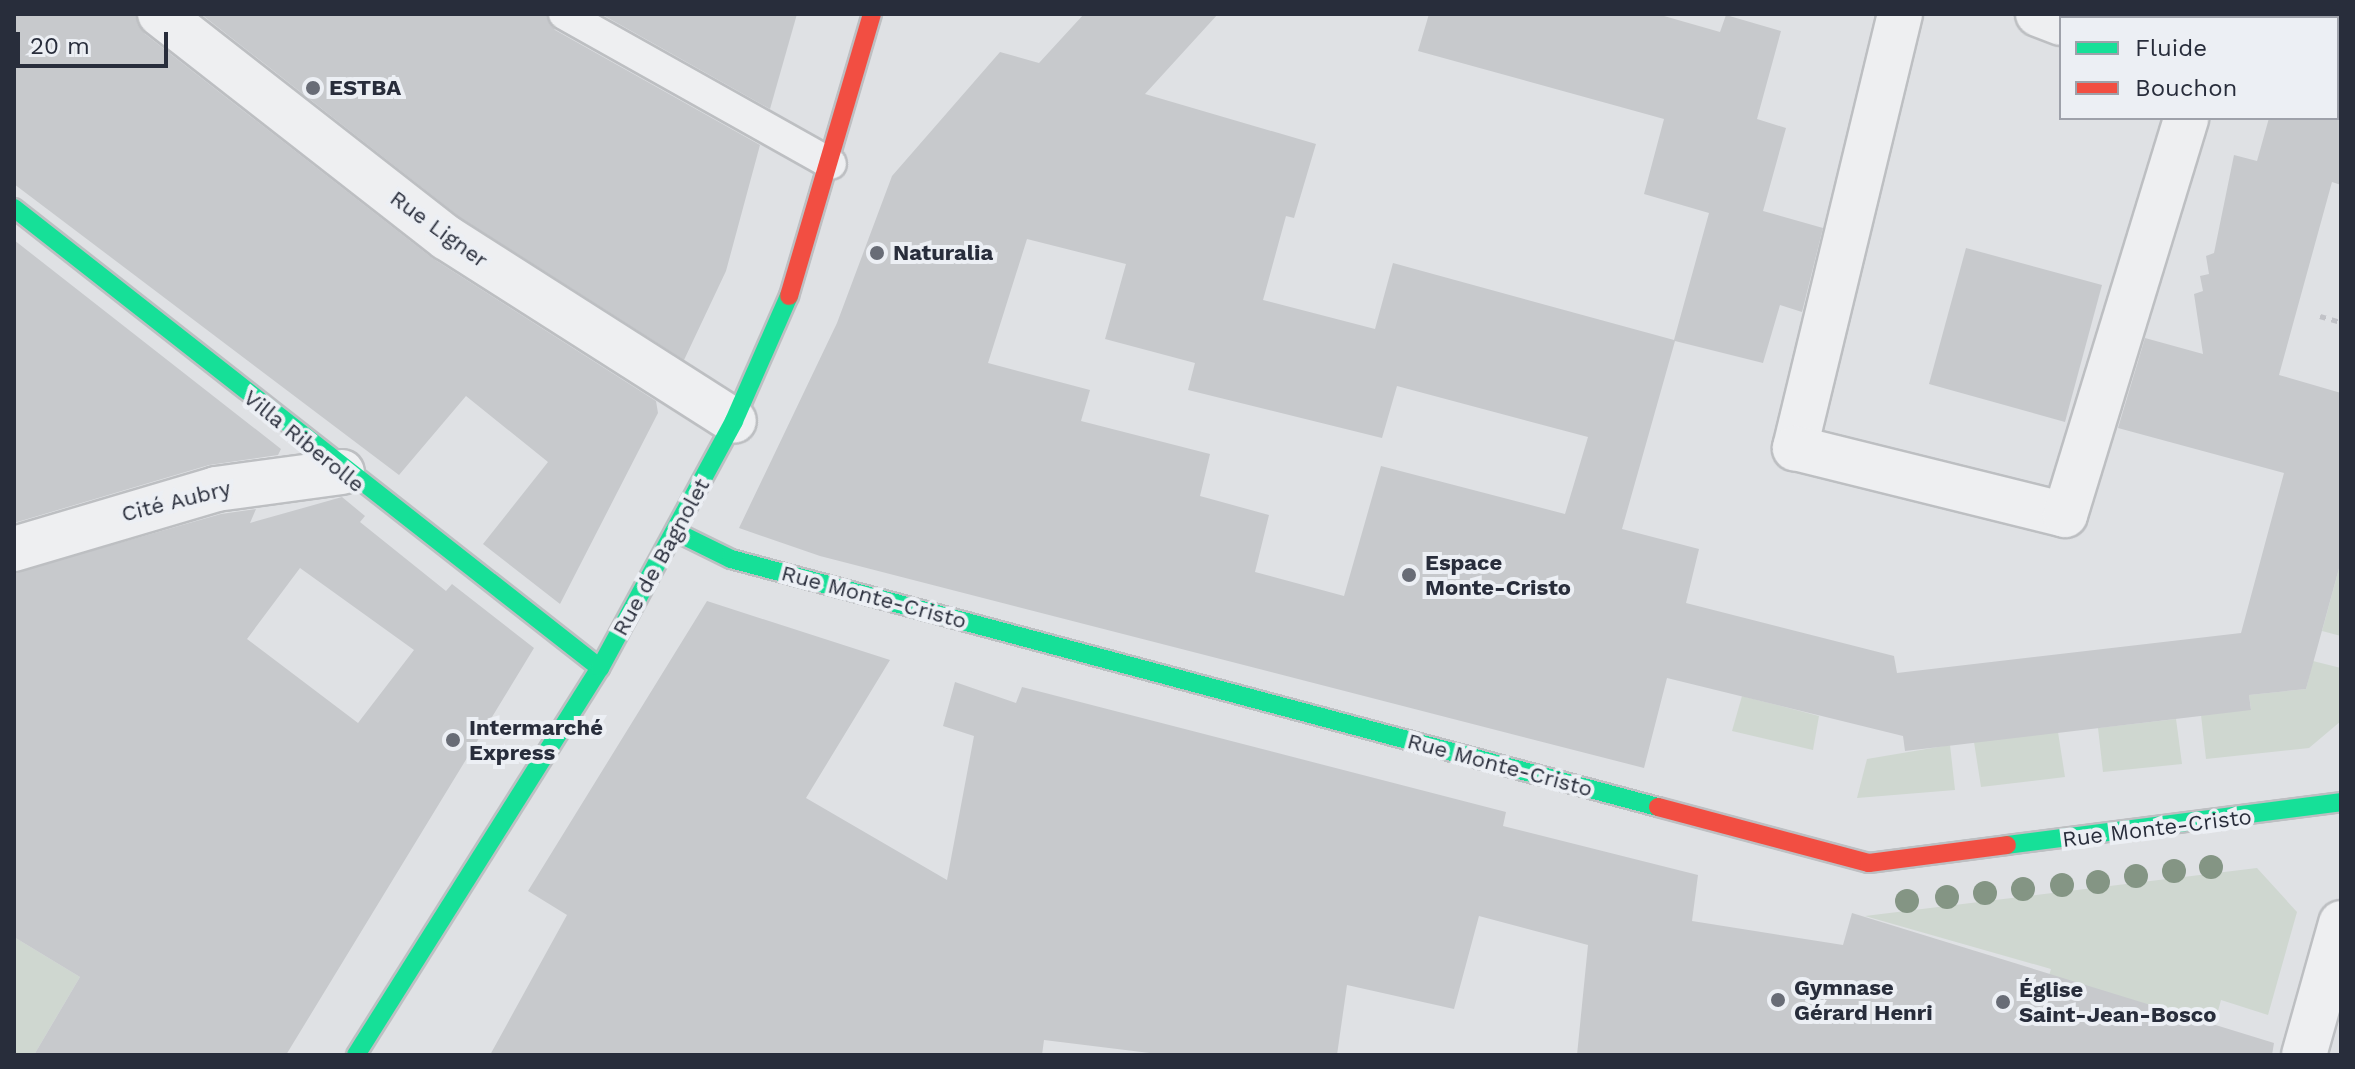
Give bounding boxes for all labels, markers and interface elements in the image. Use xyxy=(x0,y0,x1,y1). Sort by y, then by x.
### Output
scale bar xyxy=(20,16,172,66)
legend xyxy=(2059,16,2339,120)
text: 20 m xyxy=(30,32,90,60)
text: Fluide xyxy=(2135,34,2207,62)
text: Bouchon xyxy=(2135,74,2237,102)
place label: ESTBA xyxy=(329,75,401,101)
marker: ESTBA xyxy=(304,79,322,97)
street label: Rue Ligner xyxy=(385,185,493,273)
place label: Naturalia xyxy=(893,240,993,266)
marker: Naturalia xyxy=(868,244,886,262)
street label: Villa Riberolle xyxy=(238,384,370,498)
street label: Rue de Bagnolet xyxy=(607,474,715,640)
street label: Cité Aubry xyxy=(118,475,234,527)
place label: Espace Monte-Cristo xyxy=(1425,549,1571,600)
street label: Rue Monte-Cristo xyxy=(779,560,969,634)
marker: Espace Monte-Cristo xyxy=(1400,566,1418,584)
place label: Intermarché Express xyxy=(469,714,603,766)
street label: Rue Monte-Cristo xyxy=(1405,728,1595,802)
marker: Intermarché Express xyxy=(444,731,462,749)
street label: Rue Monte-Cristo xyxy=(2061,803,2253,853)
place label: Gymnase Gérard Henri xyxy=(1794,974,1933,1026)
place label: Église Saint-Jean-Bosco xyxy=(2019,976,2216,1028)
marker: Gymnase Gérard Henri xyxy=(1769,991,1787,1009)
marker: Église Saint-Jean-Bosco xyxy=(1994,993,2012,1011)

